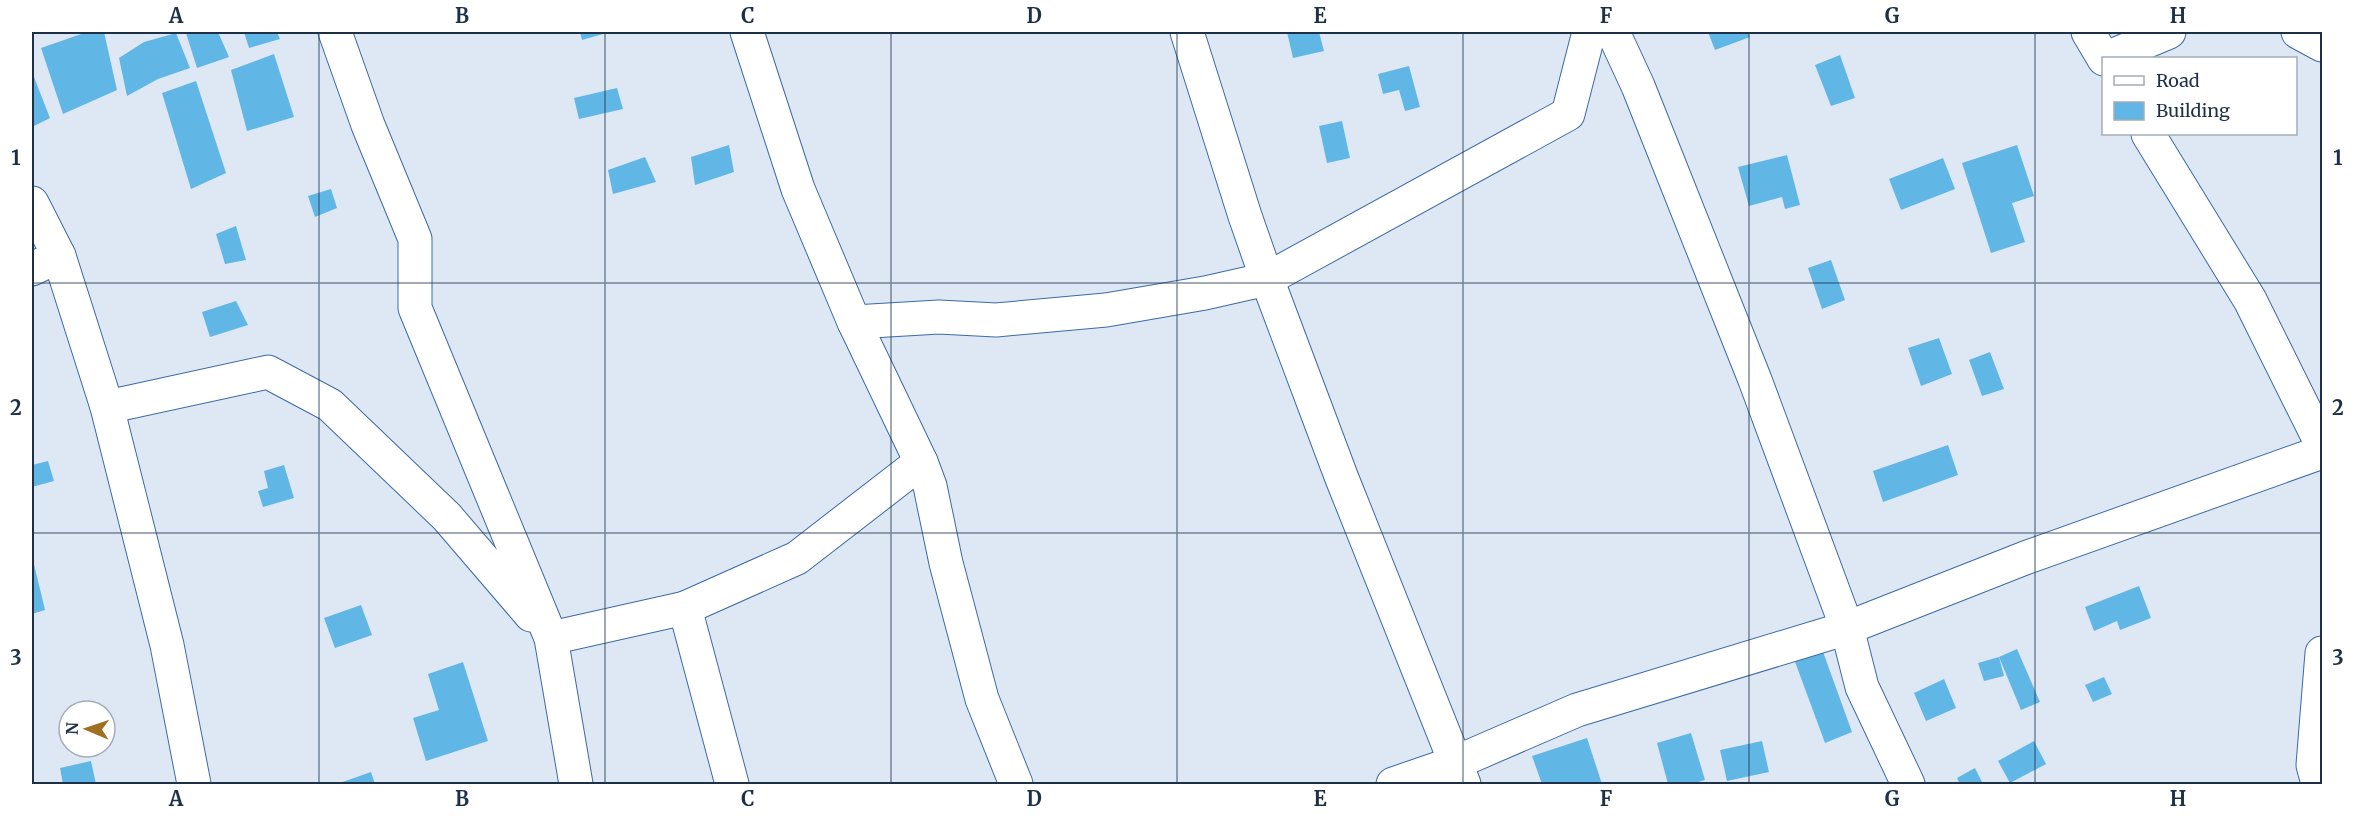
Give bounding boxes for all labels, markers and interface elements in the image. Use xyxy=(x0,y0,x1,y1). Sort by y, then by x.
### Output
text: A xyxy=(168,3,184,28)
text: B xyxy=(455,3,469,28)
text: C xyxy=(741,3,755,28)
text: D xyxy=(1026,3,1042,28)
text: E xyxy=(1313,3,1327,28)
text: F xyxy=(1600,3,1613,28)
text: G xyxy=(1885,3,1900,28)
text: H xyxy=(2170,3,2186,28)
legend xyxy=(2102,57,2297,135)
text: Road xyxy=(2156,69,2200,92)
text: Building xyxy=(2156,99,2230,122)
text: 1 xyxy=(11,145,21,170)
text: 1 xyxy=(2333,145,2343,170)
text: 2 xyxy=(10,395,22,420)
text: 2 xyxy=(2332,395,2344,420)
text: 3 xyxy=(10,645,22,670)
text: 3 xyxy=(2332,645,2344,670)
north arrow xyxy=(57,699,117,759)
text: N xyxy=(62,721,82,735)
text: A xyxy=(168,786,184,811)
text: B xyxy=(455,786,469,811)
text: C xyxy=(741,786,755,811)
text: D xyxy=(1026,786,1042,811)
text: E xyxy=(1313,786,1327,811)
text: F xyxy=(1600,786,1613,811)
text: G xyxy=(1885,786,1900,811)
text: H xyxy=(2170,786,2186,811)

